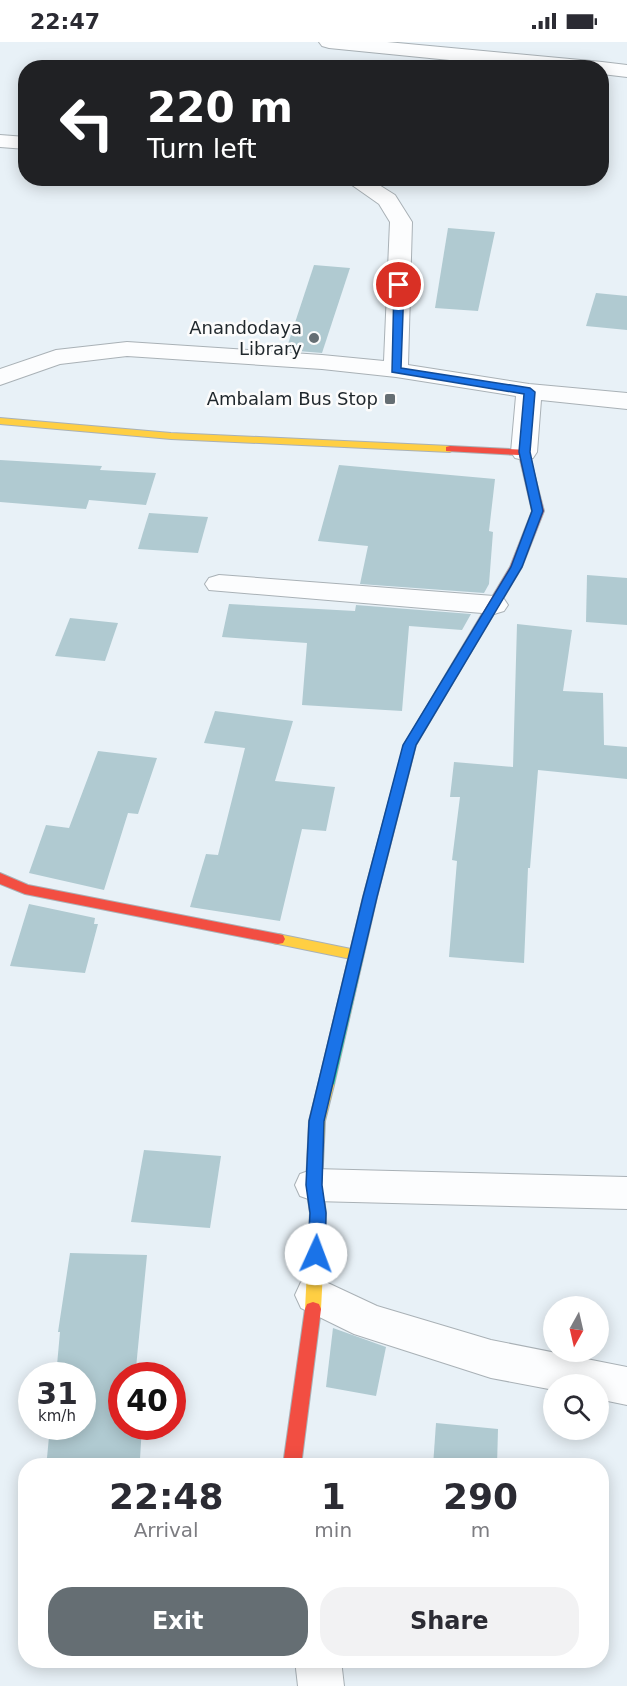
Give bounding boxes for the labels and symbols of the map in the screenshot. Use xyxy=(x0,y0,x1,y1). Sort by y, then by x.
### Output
pin xyxy=(373,259,424,310)
place label: Anandodaya Library xyxy=(189,317,302,359)
marker: Anandodaya Library xyxy=(307,331,321,345)
place label: Ambalam Bus Stop xyxy=(207,388,378,409)
marker: Ambalam Bus Stop xyxy=(383,392,397,406)
position arrow xyxy=(284,1222,348,1286)
north arrow xyxy=(543,1296,609,1362)
speed limit sign: 40 xyxy=(108,1362,186,1440)

